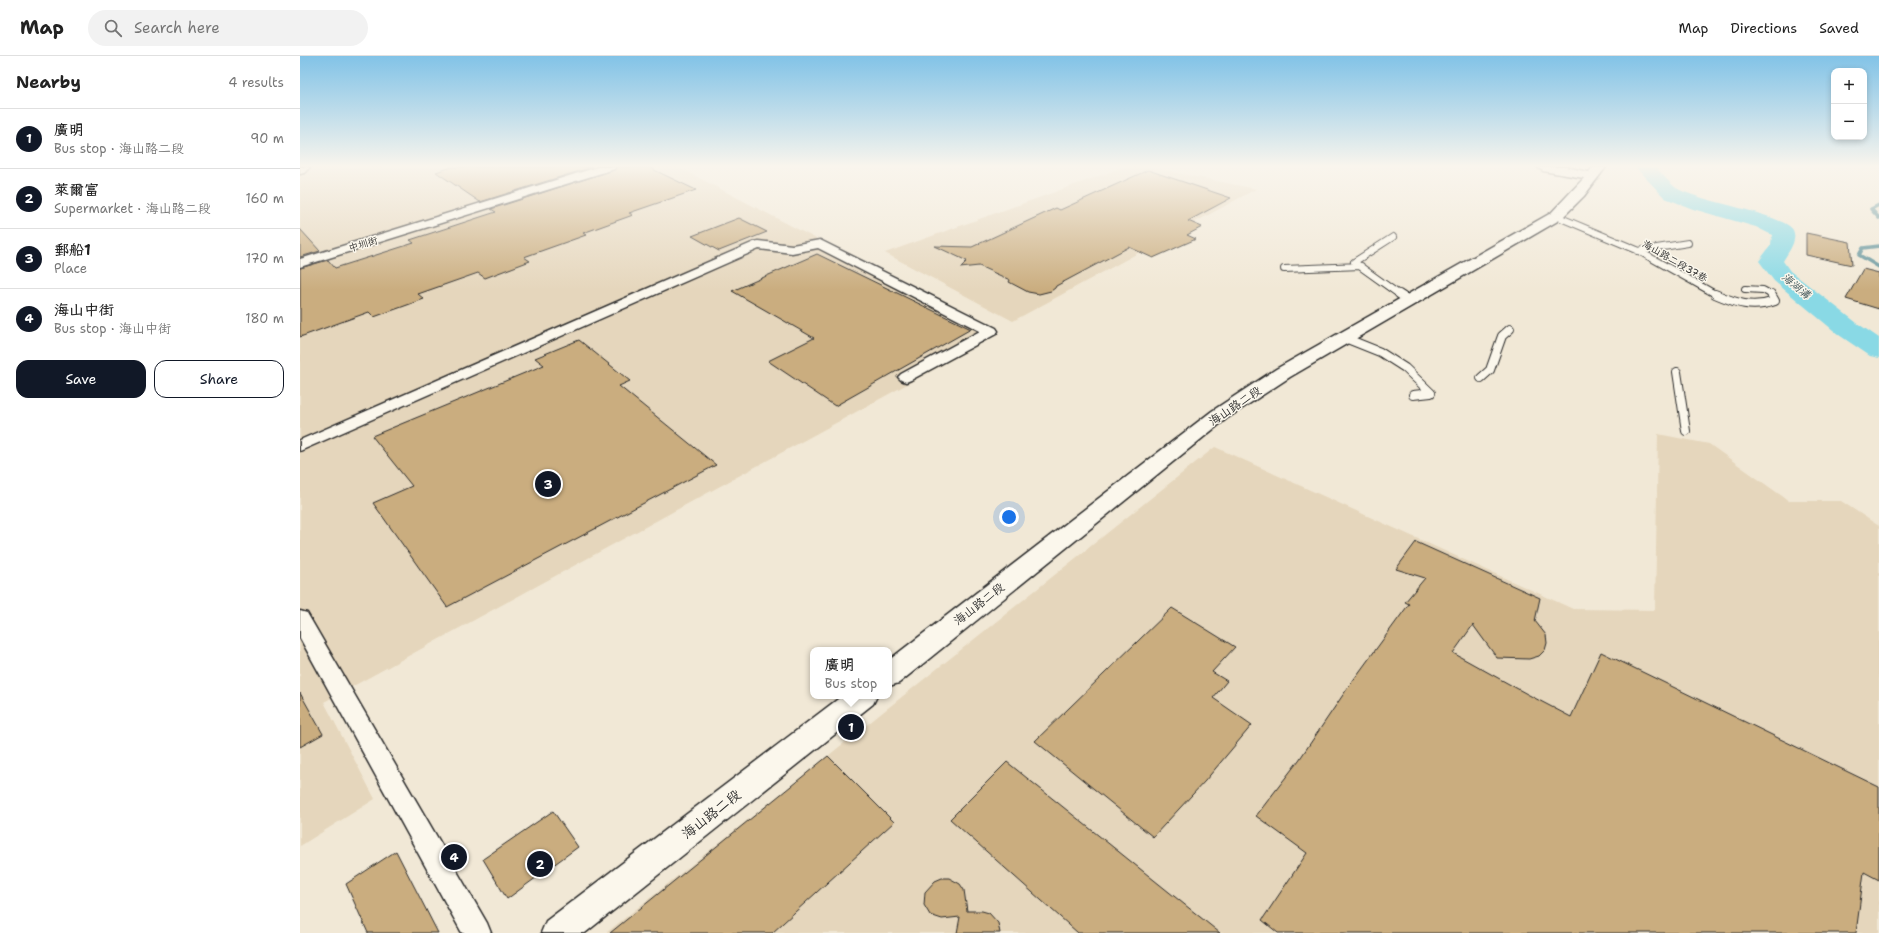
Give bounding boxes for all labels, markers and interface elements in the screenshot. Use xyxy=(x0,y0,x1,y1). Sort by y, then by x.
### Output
search box xyxy=(88,10,368,46)
text: Map xyxy=(20,15,64,40)
icon: search xyxy=(102,17,124,39)
text: Search here xyxy=(134,18,220,38)
text: Map xyxy=(1679,19,1709,37)
text: Directions xyxy=(1731,19,1797,37)
text: Saved xyxy=(1819,19,1859,37)
map controls xyxy=(1831,68,1867,140)
button: + xyxy=(1831,68,1867,104)
text: Nearby xyxy=(16,71,81,93)
text: 4 results xyxy=(228,74,284,91)
button: − xyxy=(1831,104,1867,140)
text: 廣明 xyxy=(54,120,84,140)
text: 1 xyxy=(26,130,32,147)
text: 90 m xyxy=(250,130,284,147)
text: Bus stop · 海山路二段 xyxy=(54,140,184,157)
text: 萊爾富 xyxy=(54,180,99,200)
text: 2 xyxy=(24,190,34,207)
text: 160 m xyxy=(246,190,284,207)
text: Supermarket · 海山路二段 xyxy=(54,200,211,217)
street label: 中圳街 xyxy=(347,233,379,255)
street label: 海山路二段37巷 xyxy=(1640,237,1711,285)
text: 郵船1 xyxy=(54,240,91,260)
text: 3 xyxy=(24,250,34,267)
text: 170 m xyxy=(246,250,284,267)
text: Place xyxy=(54,260,87,277)
water label: 海湖溝 xyxy=(1778,270,1814,303)
text: 海山中街 xyxy=(54,300,114,320)
text: 4 xyxy=(24,310,34,327)
text: 180 m xyxy=(245,310,284,327)
text: Bus stop · 海山中街 xyxy=(54,320,171,337)
button: Save xyxy=(16,360,146,398)
button: Share xyxy=(154,360,284,398)
street label: 海山路二段 xyxy=(1206,383,1264,429)
pin: 3 xyxy=(535,469,561,499)
your location xyxy=(999,507,1019,527)
street label: 海山路二段 xyxy=(950,579,1008,629)
popup xyxy=(810,647,892,699)
text: 廣明 xyxy=(825,655,855,675)
text: Bus stop xyxy=(825,675,877,692)
pin: 1 xyxy=(838,712,864,742)
street label: 海山路二段 xyxy=(678,785,744,843)
pin: 4 xyxy=(441,842,467,872)
pin: 2 xyxy=(527,849,553,879)

